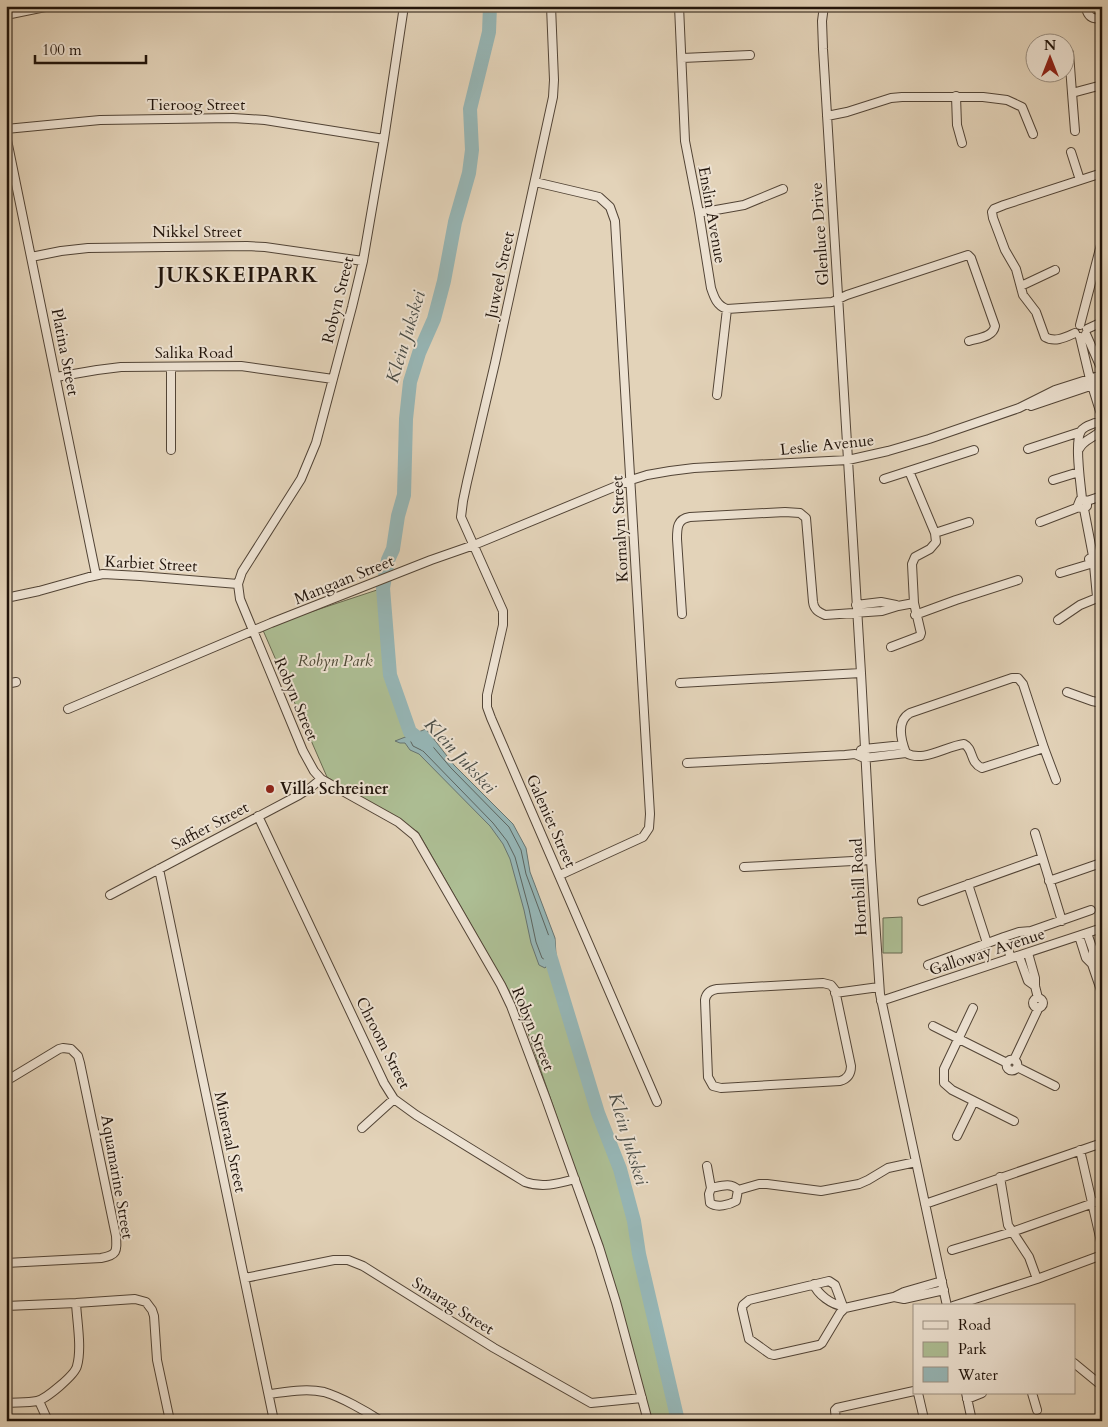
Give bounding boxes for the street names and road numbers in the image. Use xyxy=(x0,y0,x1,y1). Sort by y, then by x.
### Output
street label: Tieroog Street xyxy=(147,94,245,116)
street label: Enslin Avenue xyxy=(693,165,731,265)
street label: Glenluce Drive xyxy=(805,182,835,286)
street label: Nikkel Street xyxy=(152,221,242,243)
street label: Juweel Street xyxy=(480,229,520,322)
street label: Robyn Street xyxy=(317,254,359,346)
street label: Platina Street xyxy=(46,306,84,398)
street label: Salika Road xyxy=(155,342,234,364)
street label: Leslie Avenue xyxy=(779,429,875,461)
street label: Kornalyn Street xyxy=(606,475,634,583)
street label: Mangaan Street xyxy=(291,550,397,610)
street label: Karbiet Street xyxy=(104,551,198,577)
street label: Robyn Street xyxy=(269,654,323,744)
street label: Galeniet Street xyxy=(521,771,581,871)
street label: Saffier Street xyxy=(167,796,253,856)
street label: Hornbill Road xyxy=(845,837,873,936)
street label: Galloway Avenue xyxy=(926,923,1048,981)
street label: Robyn Street xyxy=(506,984,560,1074)
street label: Chroom Street xyxy=(350,993,416,1093)
street label: Mineraal Street xyxy=(209,1090,251,1194)
street label: Aquamarine Street xyxy=(95,1113,139,1241)
street label: Smarag Street xyxy=(408,1272,498,1340)

